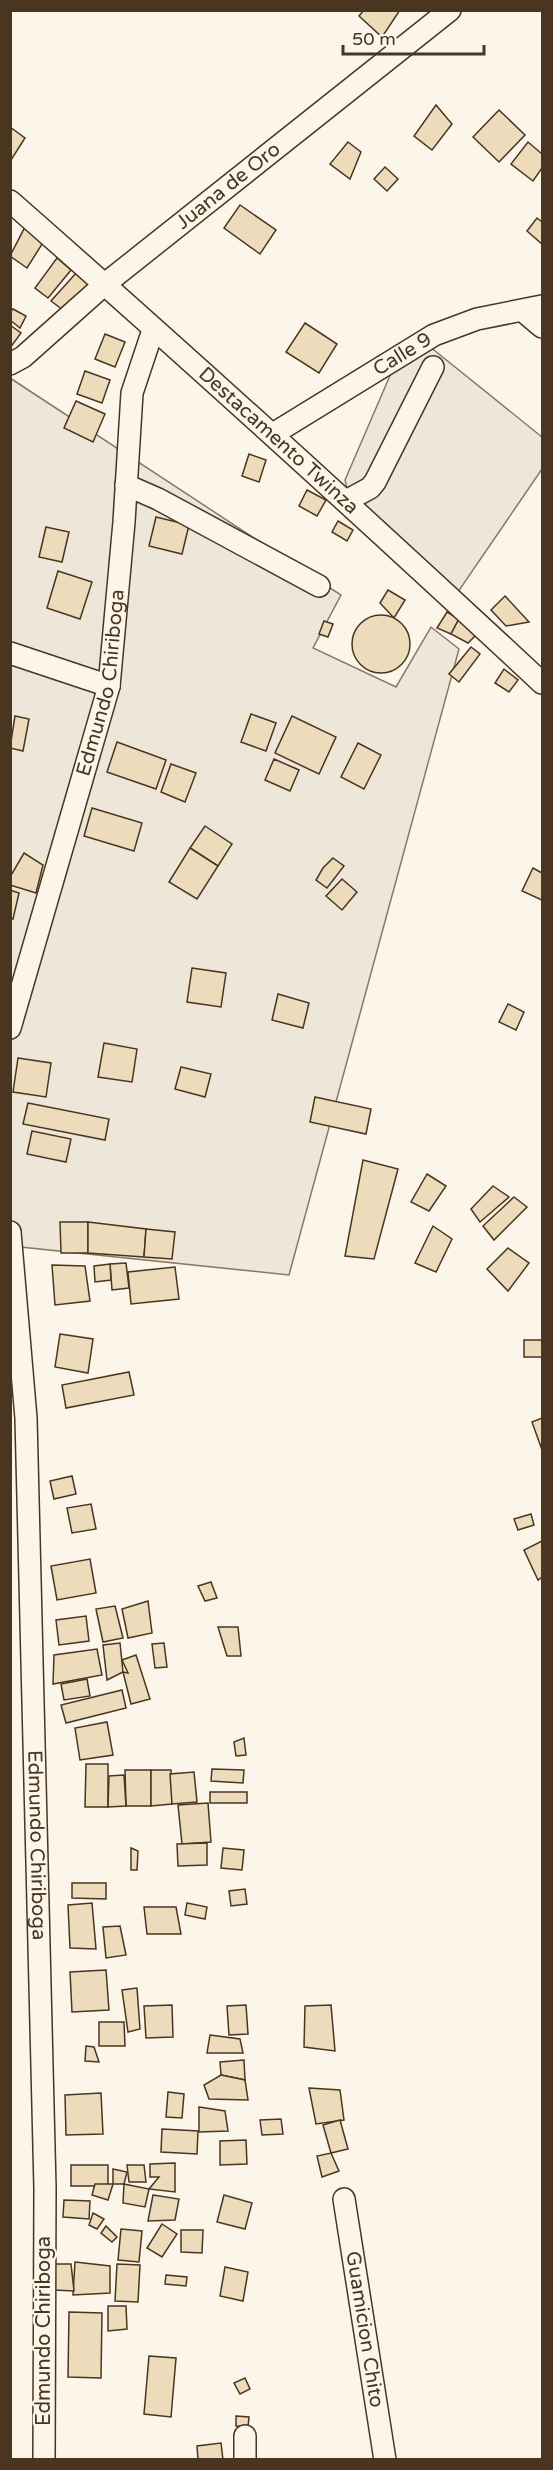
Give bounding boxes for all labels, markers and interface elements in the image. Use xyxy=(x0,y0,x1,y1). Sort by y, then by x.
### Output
scale bar xyxy=(343,18,484,56)
text: 50 m xyxy=(352,28,396,50)
street label: Juana de Oro xyxy=(171,137,285,235)
street label: Calle 9 xyxy=(369,327,436,381)
street label: Destacamento Twinza xyxy=(193,362,363,520)
street label: Edmundo Chiriboga xyxy=(72,588,130,779)
street label: Edmundo Chiriboga xyxy=(22,1750,51,1941)
street label: Edmundo Chiriboga xyxy=(32,2236,56,2426)
street label: Guamicion Chito xyxy=(340,2250,389,2409)

